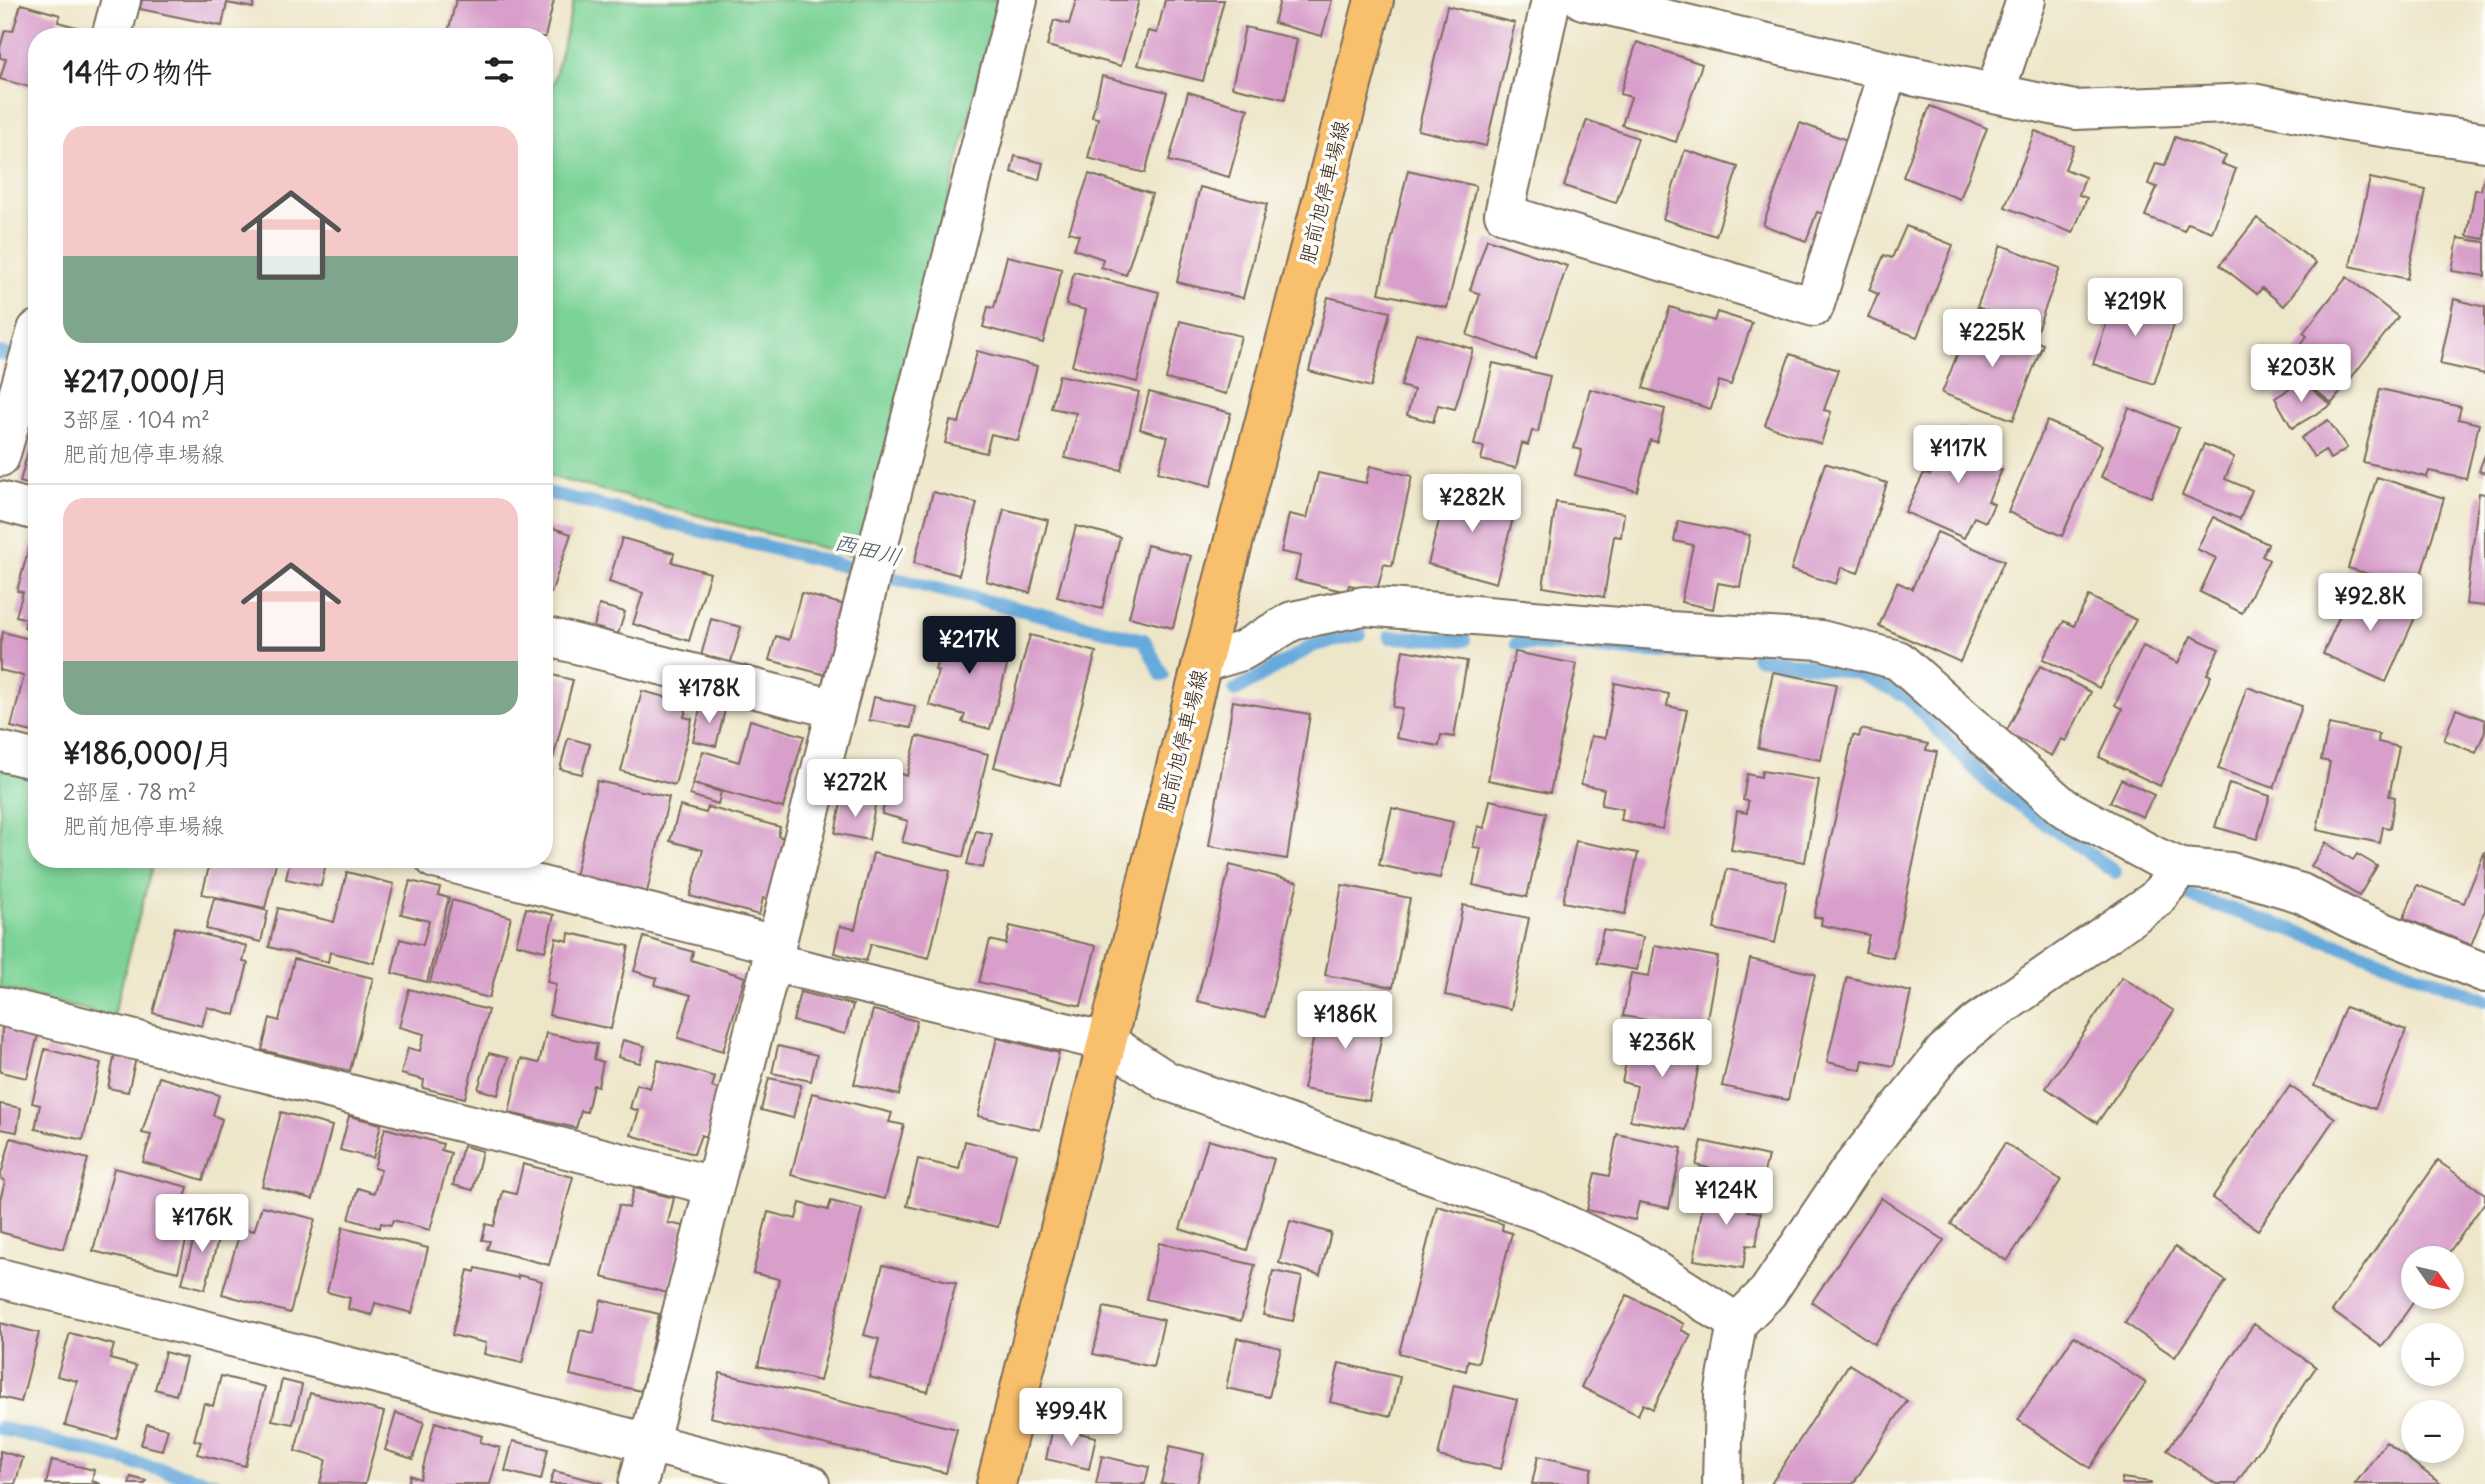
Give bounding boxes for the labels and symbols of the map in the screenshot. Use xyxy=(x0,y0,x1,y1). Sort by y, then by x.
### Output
street label: 肥前旭停車場線 xyxy=(1293,117,1355,267)
pin: ¥219K xyxy=(2086,278,2184,338)
pin: ¥225K xyxy=(1943,310,2041,369)
pin: ¥203K xyxy=(2252,344,2350,404)
pin: ¥117K xyxy=(1909,426,2007,485)
pin: ¥282K xyxy=(1423,475,1521,534)
water label: 西田川 xyxy=(831,527,905,571)
pin: ¥92.8K xyxy=(2313,574,2427,633)
pin: ¥217K xyxy=(920,616,1018,676)
pin: ¥178K xyxy=(660,666,758,725)
street label: 肥前旭停車場線 xyxy=(1151,666,1213,816)
pin: ¥272K xyxy=(806,760,904,819)
pin: ¥186K xyxy=(1296,992,1394,1051)
pin: ¥236K xyxy=(1613,1020,1711,1079)
pin: ¥124K xyxy=(1677,1168,1775,1227)
pin: ¥176K xyxy=(153,1194,251,1254)
north arrow xyxy=(2401,1246,2464,1309)
pin: ¥99.4K xyxy=(1014,1388,1128,1448)

